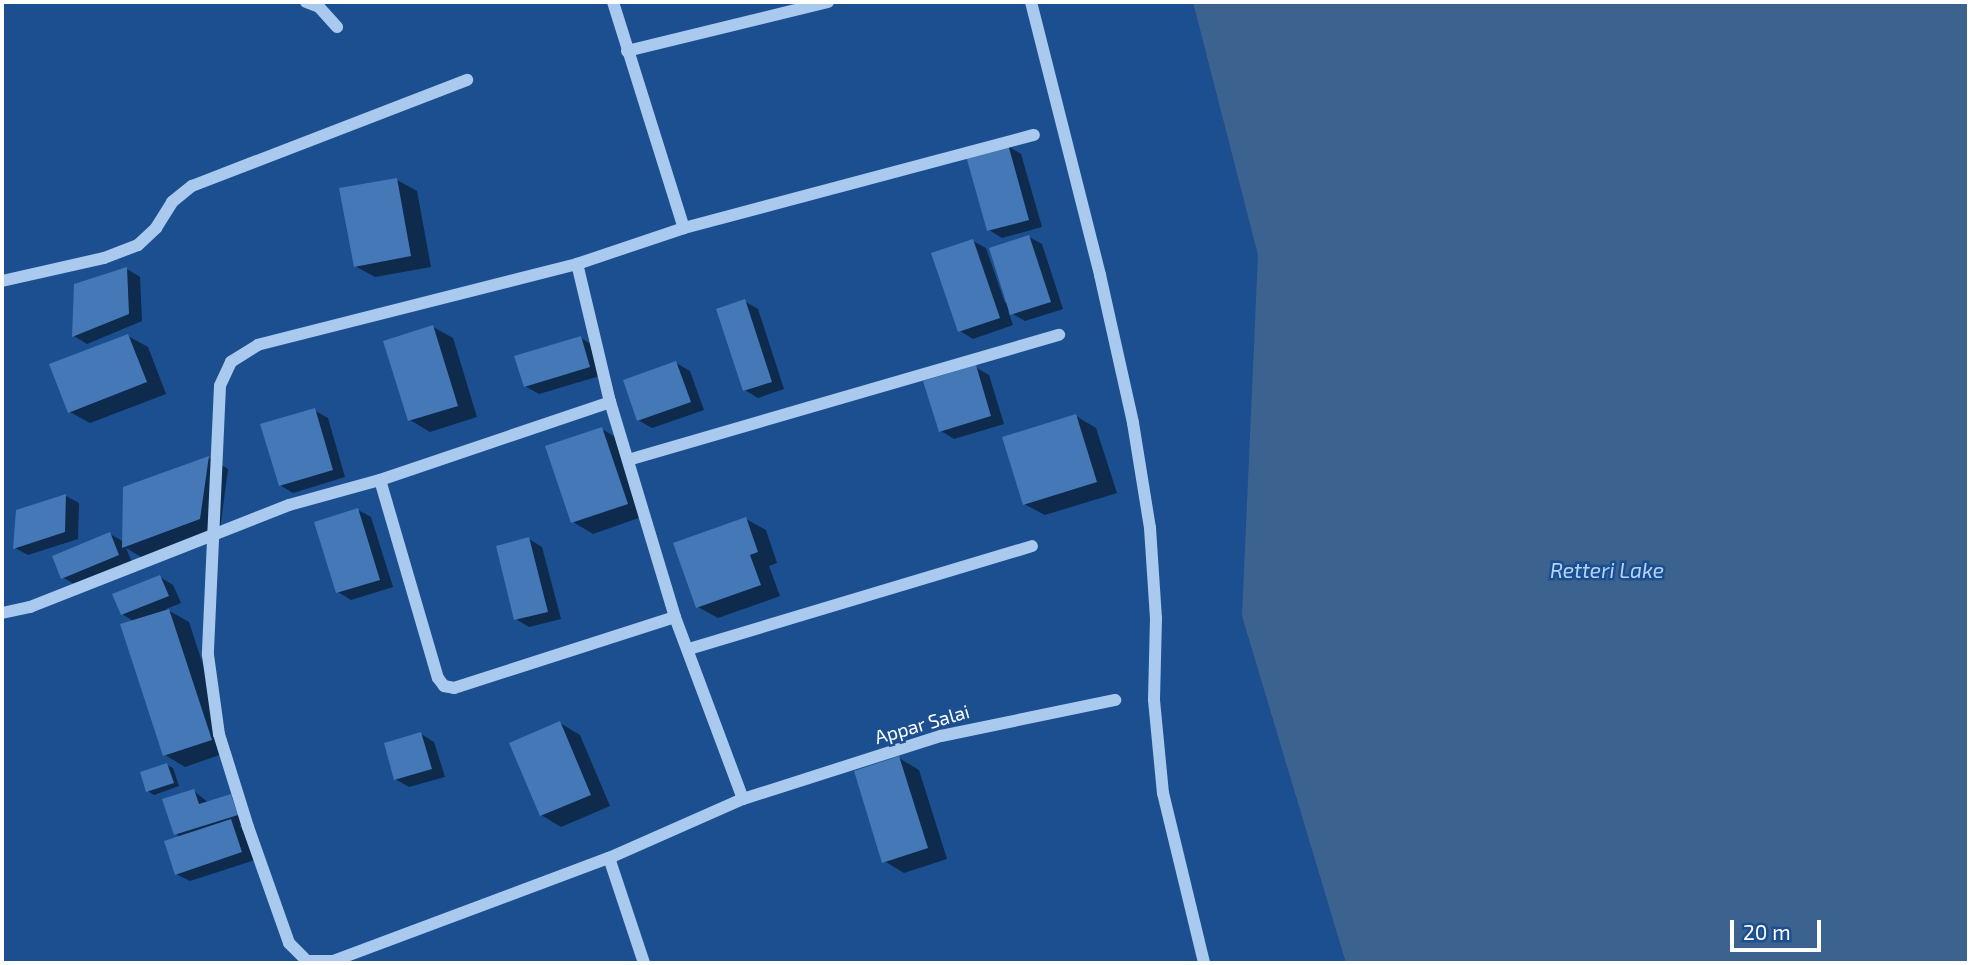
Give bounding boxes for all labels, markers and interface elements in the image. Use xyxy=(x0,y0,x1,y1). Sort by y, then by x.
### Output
water label: Retteri Lake xyxy=(1550,557,1664,583)
street label: Appar Salai xyxy=(872,700,972,748)
scale bar xyxy=(1733,906,1824,950)
text: 20 m xyxy=(1743,919,1791,944)

